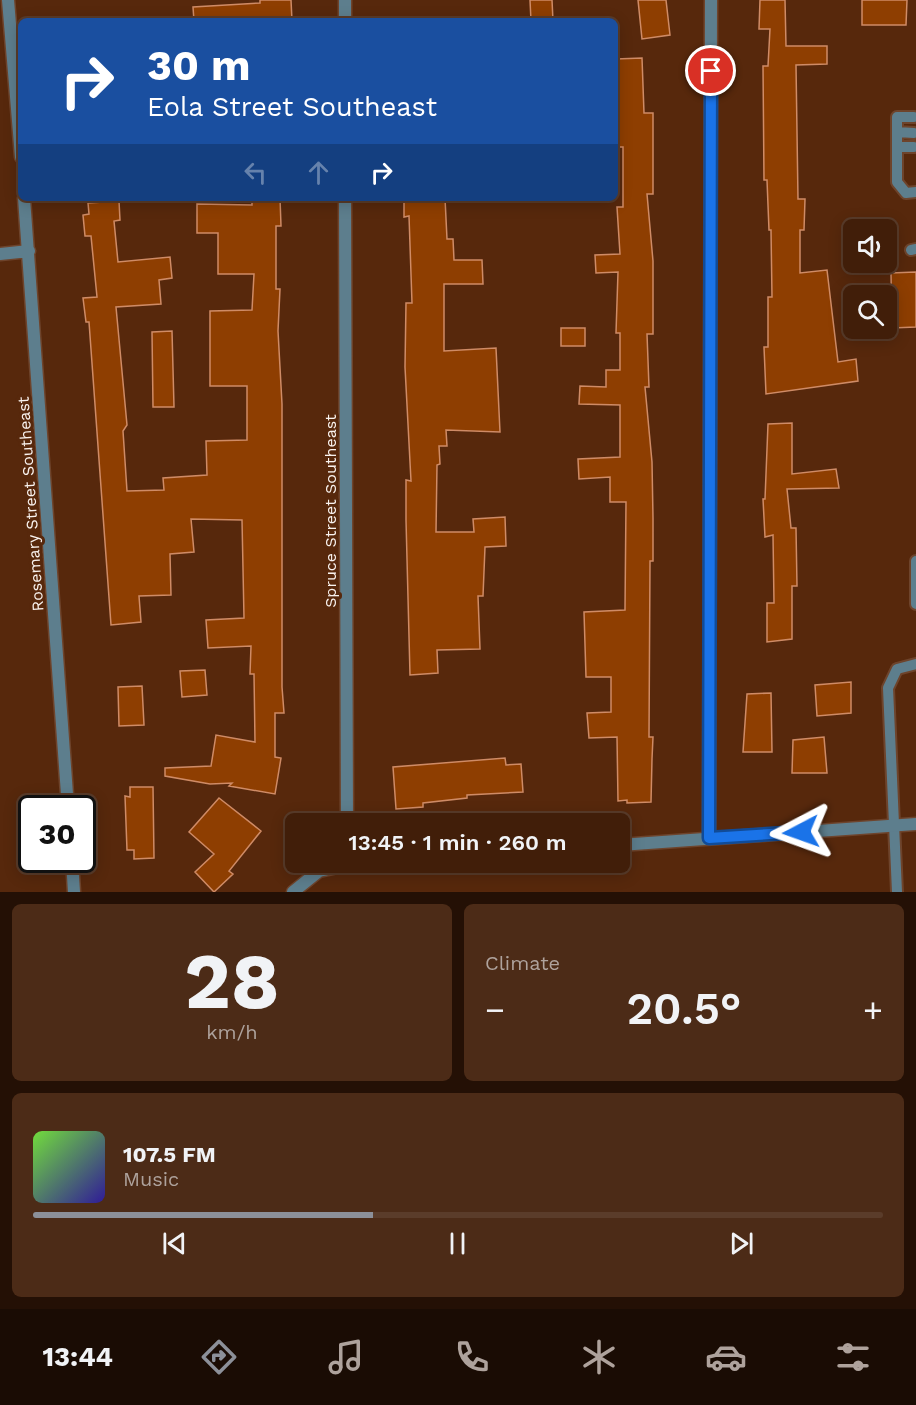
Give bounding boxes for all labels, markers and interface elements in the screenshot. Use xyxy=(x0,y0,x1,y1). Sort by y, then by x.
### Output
text: 30 m xyxy=(147,41,251,90)
icon: right xyxy=(48,42,126,120)
pin xyxy=(685,45,736,96)
icon: arrive xyxy=(694,54,727,87)
text: Eola Street Southeast xyxy=(147,91,437,123)
icon: left xyxy=(239,156,272,189)
icon: ahead xyxy=(302,156,335,189)
icon: right xyxy=(365,156,398,189)
map controls xyxy=(843,219,897,339)
button: sound xyxy=(843,219,897,273)
button: search xyxy=(843,285,897,339)
street label: Rosemary Street Southeast xyxy=(13,396,47,612)
street label: Spruce Street Southeast xyxy=(321,414,340,608)
speed limit sign: 30 xyxy=(18,795,96,873)
position arrow xyxy=(769,800,833,864)
text: 13:45 · 1 min · 260 m xyxy=(349,830,566,855)
text: 28 xyxy=(184,935,280,1027)
text: Climate xyxy=(485,951,560,975)
text: 20.5° xyxy=(626,982,742,1035)
text: − xyxy=(485,990,505,1029)
text: + xyxy=(863,990,883,1029)
text: km/h xyxy=(206,1020,258,1044)
text: 107.5 FM xyxy=(123,1142,216,1167)
text: Music xyxy=(123,1167,179,1191)
icon: previous xyxy=(158,1227,191,1260)
icon: pause xyxy=(441,1227,474,1260)
icon: next xyxy=(725,1227,758,1260)
icon: directions xyxy=(198,1336,240,1378)
icon: music xyxy=(325,1336,367,1378)
icon: phone xyxy=(451,1336,493,1378)
icon: climate xyxy=(578,1336,620,1378)
icon: car xyxy=(705,1336,747,1378)
icon: filters xyxy=(832,1336,874,1378)
text: 13:44 xyxy=(42,1341,113,1373)

